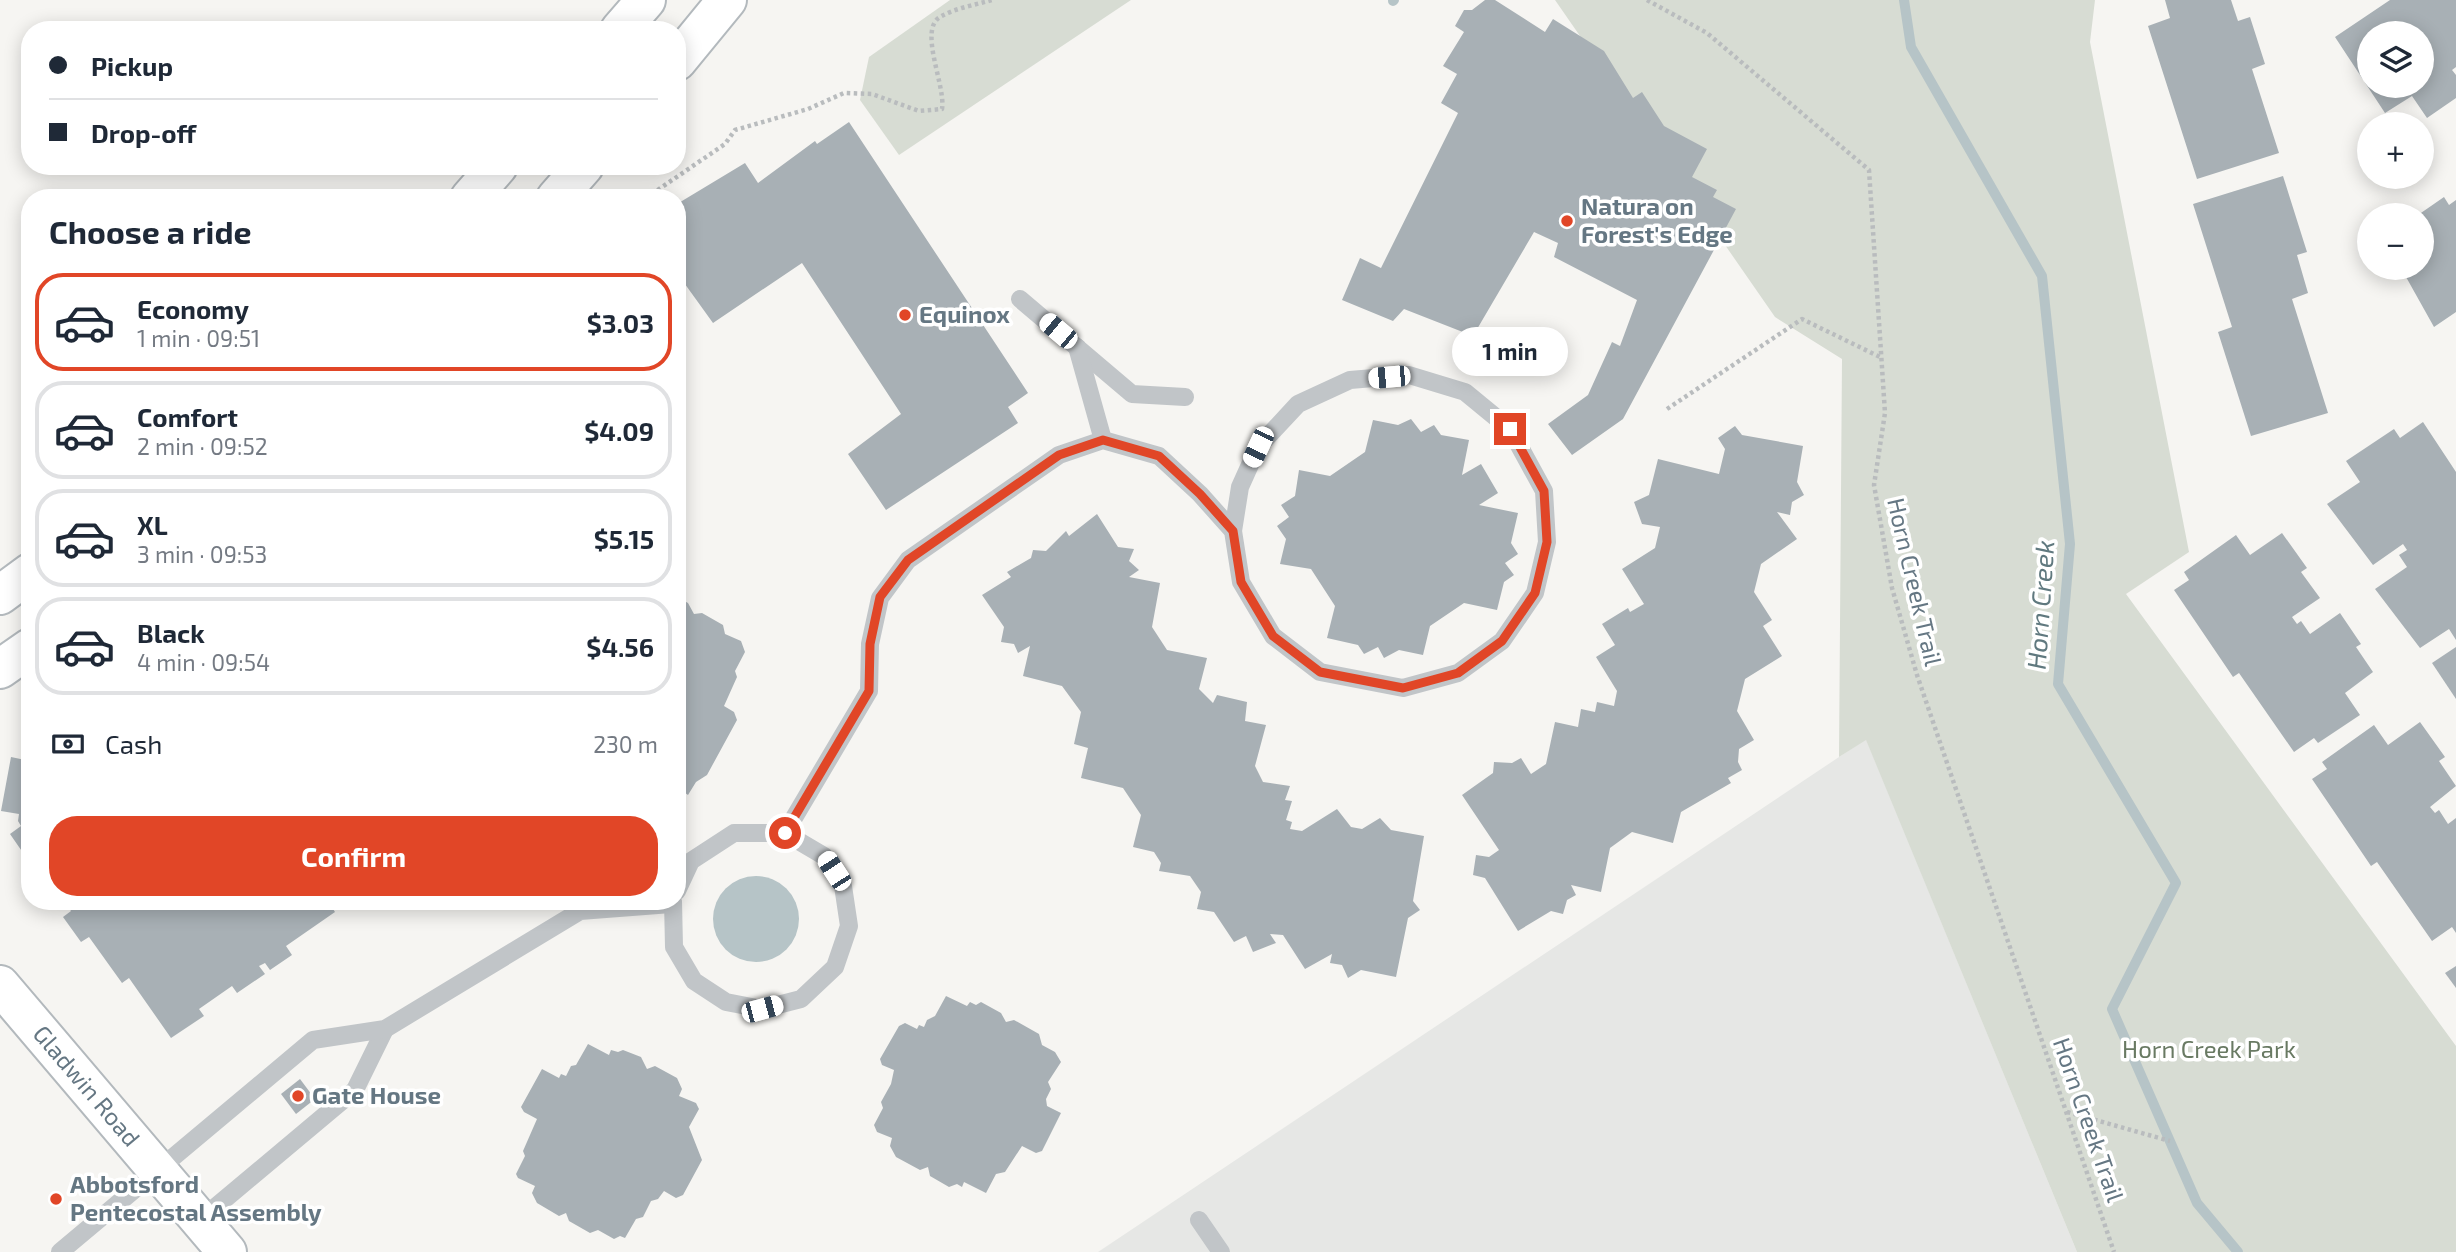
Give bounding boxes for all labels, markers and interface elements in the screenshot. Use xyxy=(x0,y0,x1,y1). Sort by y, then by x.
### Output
map controls xyxy=(2357,21,2434,280)
button: layers xyxy=(2357,21,2434,98)
text: Pickup xyxy=(91,50,173,81)
button: + xyxy=(2357,112,2434,189)
text: Drop-off xyxy=(91,117,196,148)
place label: Natura on Forest's Edge xyxy=(1581,191,1733,248)
button: − xyxy=(2357,203,2434,280)
text: Choose a ride xyxy=(49,212,252,250)
marker: Natura on Forest's Edge xyxy=(1559,213,1575,229)
icon: car xyxy=(53,291,116,354)
text: Economy xyxy=(137,293,249,324)
place label: Equinox xyxy=(919,299,1010,328)
text: $3.03 xyxy=(587,307,654,338)
marker: Equinox xyxy=(897,307,913,323)
car xyxy=(1036,309,1081,353)
text: 1 min · 09:51 xyxy=(137,324,260,352)
callout: 1 min xyxy=(1452,328,1568,376)
text: 1 min xyxy=(1482,337,1538,365)
car xyxy=(1368,365,1411,389)
icon: car xyxy=(53,399,116,462)
text: Comfort xyxy=(137,401,238,432)
route end xyxy=(1494,413,1526,445)
text: $4.09 xyxy=(584,415,654,446)
car xyxy=(1240,424,1277,470)
text: 2 min · 09:52 xyxy=(137,432,268,460)
street label: Horn Creek Trail xyxy=(1882,495,1949,669)
icon: car xyxy=(53,507,116,570)
text: XL xyxy=(137,509,168,540)
text: $5.15 xyxy=(594,523,654,554)
water label: Horn Creek xyxy=(2020,539,2059,671)
text: 3 min · 09:53 xyxy=(137,540,267,568)
icon: car xyxy=(53,615,116,678)
text: Black xyxy=(137,617,205,648)
text: $4.56 xyxy=(586,631,654,662)
text: 4 min · 09:54 xyxy=(137,648,270,676)
icon: cash xyxy=(49,725,87,763)
text: Cash xyxy=(105,728,162,759)
text: 230 m xyxy=(593,730,658,758)
button: Confirm xyxy=(49,816,658,896)
route start xyxy=(769,817,801,849)
car xyxy=(814,848,855,894)
car xyxy=(739,993,786,1025)
street label: Gladwin Road xyxy=(28,1019,147,1152)
street label: Horn Creek Trail xyxy=(2048,1034,2131,1205)
park label: Horn Creek Park xyxy=(2122,1034,2296,1063)
place label: Gate House xyxy=(312,1080,441,1109)
marker: Gate House xyxy=(290,1088,306,1104)
place label: Abbotsford Pentecostal Assembly xyxy=(70,1169,322,1226)
marker: Abbotsford Pentecostal Assembly xyxy=(48,1191,64,1207)

